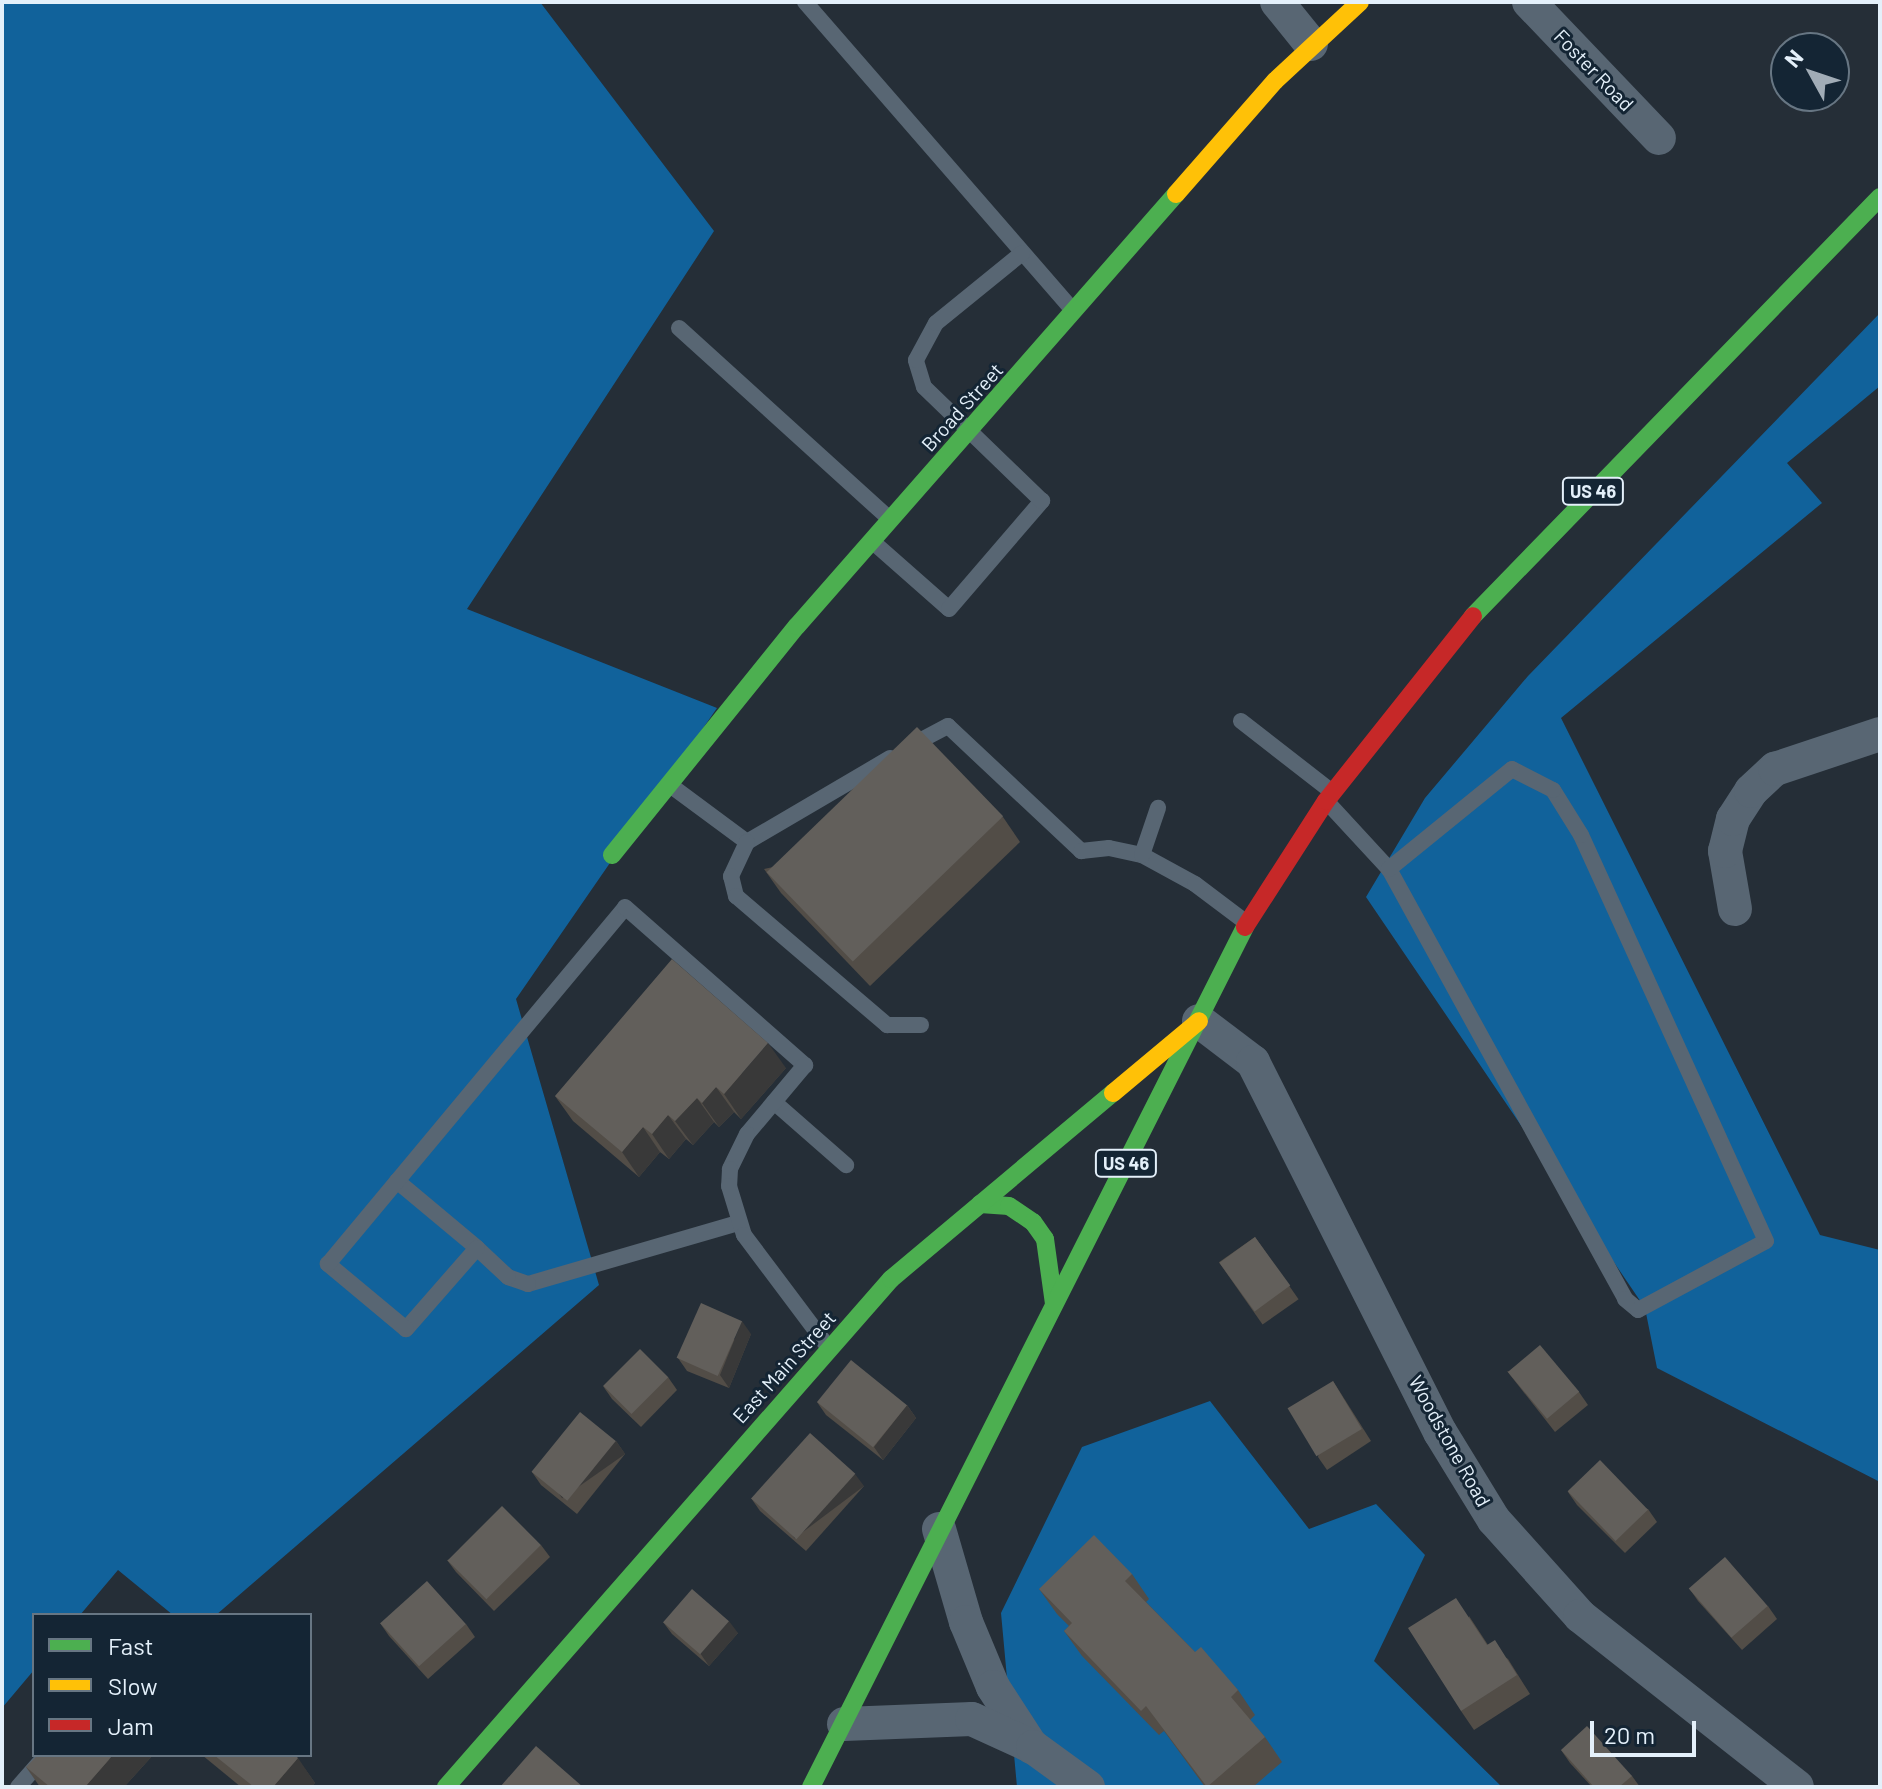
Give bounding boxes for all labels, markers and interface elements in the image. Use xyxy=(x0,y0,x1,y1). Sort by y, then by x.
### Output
street label: Foster Road xyxy=(1549,24,1639,116)
north arrow xyxy=(1770,32,1850,112)
text: N xyxy=(1778,44,1808,72)
street label: Broad Street xyxy=(916,358,1008,456)
road number: US 46 xyxy=(1561,477,1625,505)
road number: US 46 xyxy=(1094,1149,1158,1177)
street label: East Main Street xyxy=(728,1306,840,1428)
street label: Woodstone Road xyxy=(1404,1371,1496,1511)
legend xyxy=(32,1613,312,1757)
text: Fast xyxy=(108,1631,153,1660)
text: Slow xyxy=(108,1671,157,1700)
scale bar xyxy=(1594,1705,1700,1755)
text: Jam xyxy=(108,1711,154,1740)
text: 20 m xyxy=(1604,1720,1655,1749)

